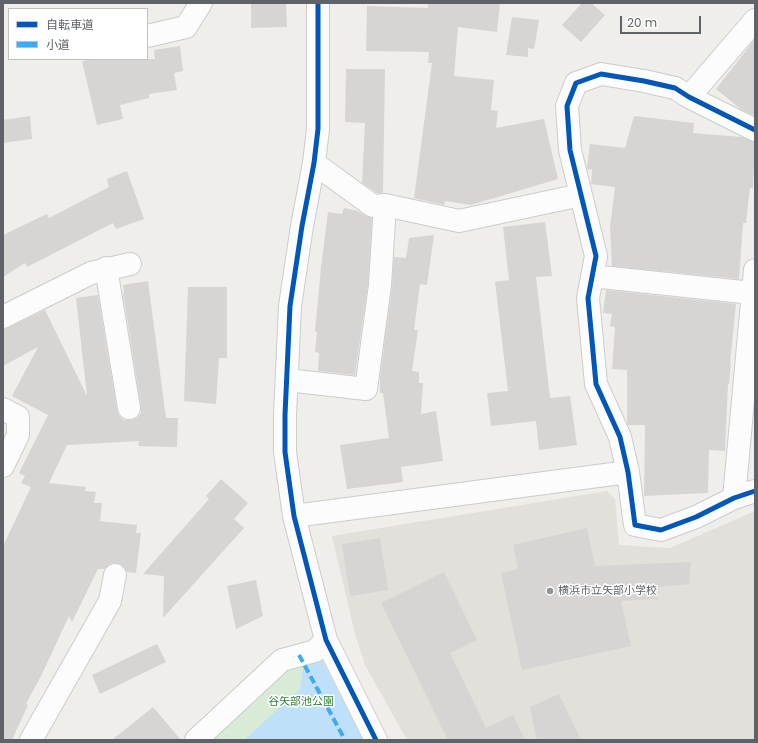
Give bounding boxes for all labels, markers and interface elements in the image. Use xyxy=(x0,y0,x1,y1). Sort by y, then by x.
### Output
legend xyxy=(8,8,148,60)
scale bar xyxy=(622,8,703,34)
text: 20 m xyxy=(627,14,657,31)
text: 自転車道 xyxy=(46,16,94,33)
text: 小道 xyxy=(46,36,70,53)
place label: 横浜市立矢部小学校 xyxy=(558,584,657,598)
marker: 横浜市立矢部小学校 xyxy=(545,586,555,596)
park label: 谷矢部池公園 xyxy=(268,695,334,709)

